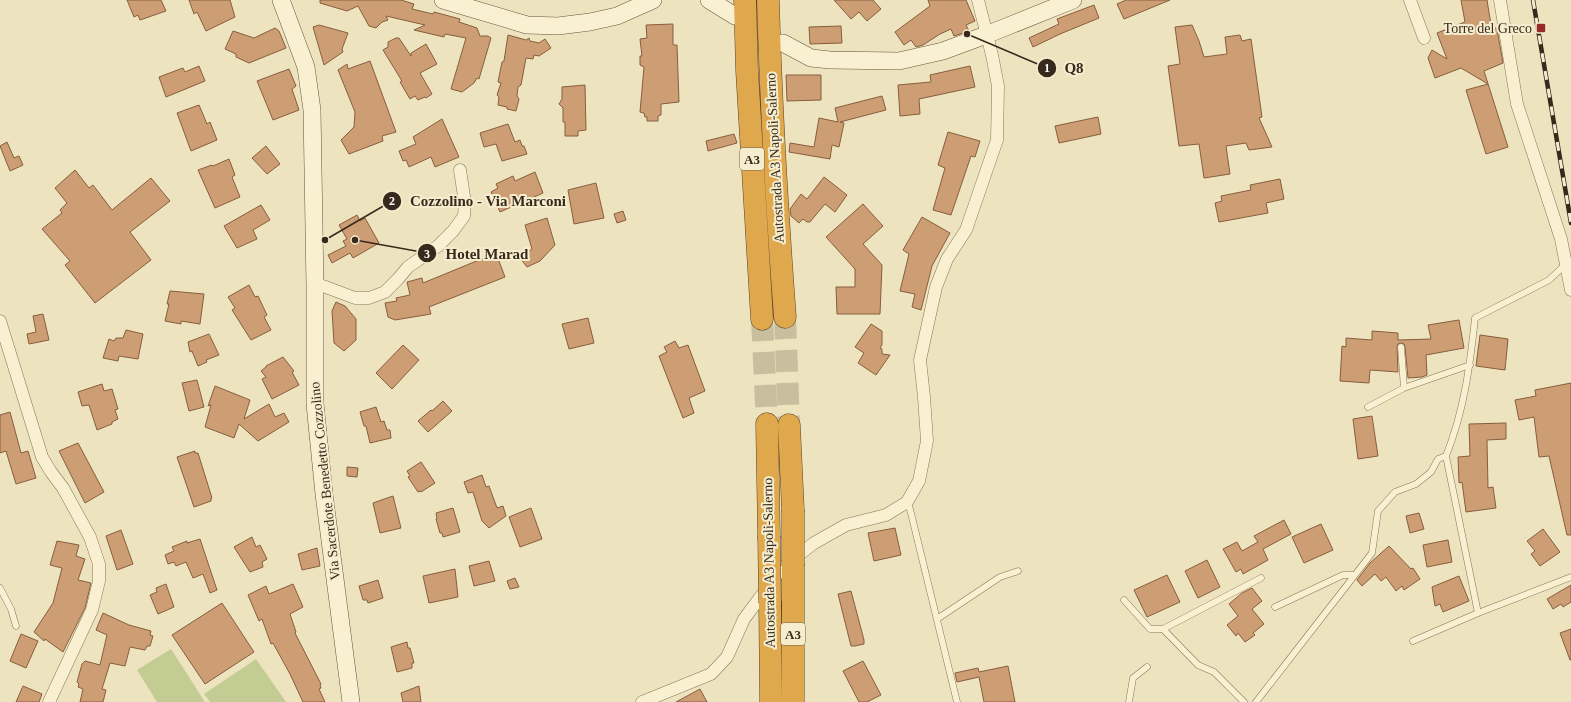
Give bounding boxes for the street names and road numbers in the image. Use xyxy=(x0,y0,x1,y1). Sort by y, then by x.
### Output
street label: Autostrada A3 Napoli-Salerno xyxy=(763,73,787,243)
road number: A3 xyxy=(740,148,764,170)
street label: Via Sacerdote Benedetto Cozzolino xyxy=(307,381,343,581)
street label: Autostrada A3 Napoli-Salerno xyxy=(760,478,778,648)
road number: A3 xyxy=(781,623,805,645)

